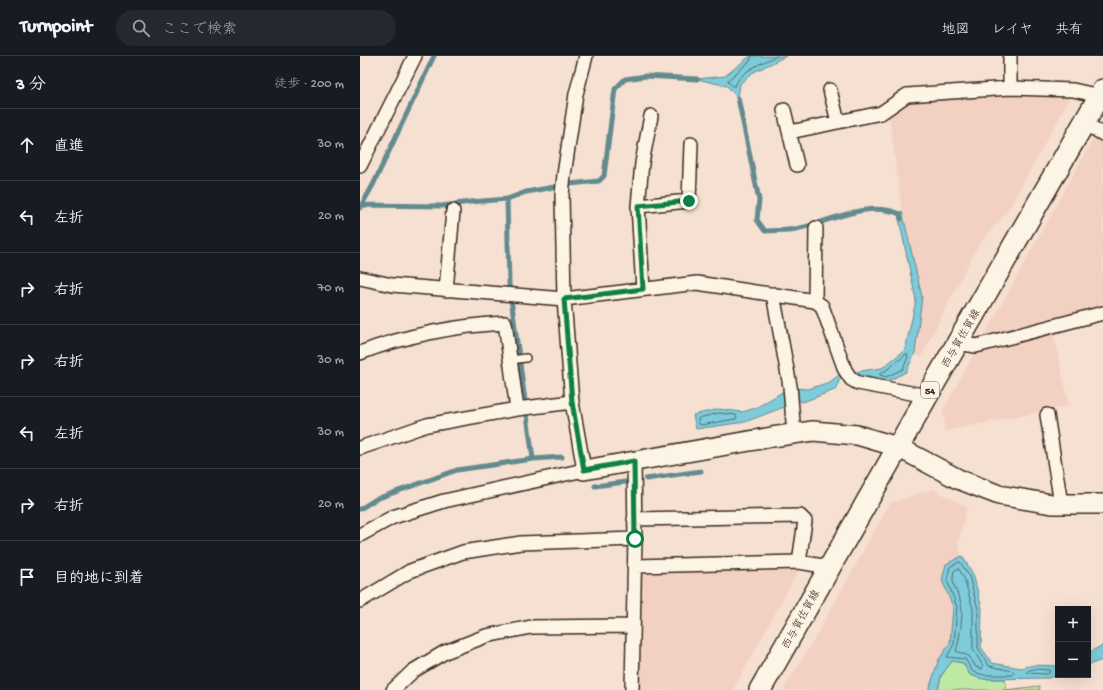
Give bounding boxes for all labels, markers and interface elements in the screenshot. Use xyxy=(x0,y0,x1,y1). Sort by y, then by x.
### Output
search box xyxy=(116,10,396,46)
text: Turnpoint xyxy=(20,16,92,39)
icon: search xyxy=(130,17,152,39)
text: ここで検索 xyxy=(162,21,237,39)
text: 地図 xyxy=(942,22,970,39)
text: レイヤ xyxy=(992,22,1033,39)
text: 共有 xyxy=(1055,22,1083,39)
text: 3 分 xyxy=(16,76,46,96)
text: 徒歩 · 200 m xyxy=(274,77,344,92)
icon: ahead xyxy=(16,134,38,156)
text: 30 m xyxy=(318,137,344,152)
text: 直進 xyxy=(54,138,84,156)
route end xyxy=(680,192,698,210)
icon: left xyxy=(16,206,38,228)
text: 20 m xyxy=(318,209,344,224)
text: 左折 xyxy=(54,210,84,228)
icon: right xyxy=(16,278,38,300)
text: 70 m xyxy=(318,281,344,296)
text: 右折 xyxy=(54,282,84,300)
street label: 西与賀佐賀線 xyxy=(939,307,983,371)
icon: right xyxy=(16,350,38,372)
text: 30 m xyxy=(318,353,344,368)
text: 右折 xyxy=(54,354,84,372)
road number: 54 xyxy=(921,382,939,398)
icon: left xyxy=(16,422,38,444)
text: 30 m xyxy=(318,425,344,440)
text: 左折 xyxy=(54,426,84,444)
icon: right xyxy=(16,494,38,516)
text: 20 m xyxy=(318,497,344,512)
text: 右折 xyxy=(54,498,84,516)
route start xyxy=(626,530,644,548)
icon: arrive xyxy=(16,566,38,588)
text: 目的地に到着 xyxy=(54,570,144,588)
street label: 西与賀佐賀線 xyxy=(780,588,823,652)
map controls xyxy=(1055,606,1091,678)
button: + xyxy=(1055,606,1091,642)
button: − xyxy=(1055,642,1091,678)

